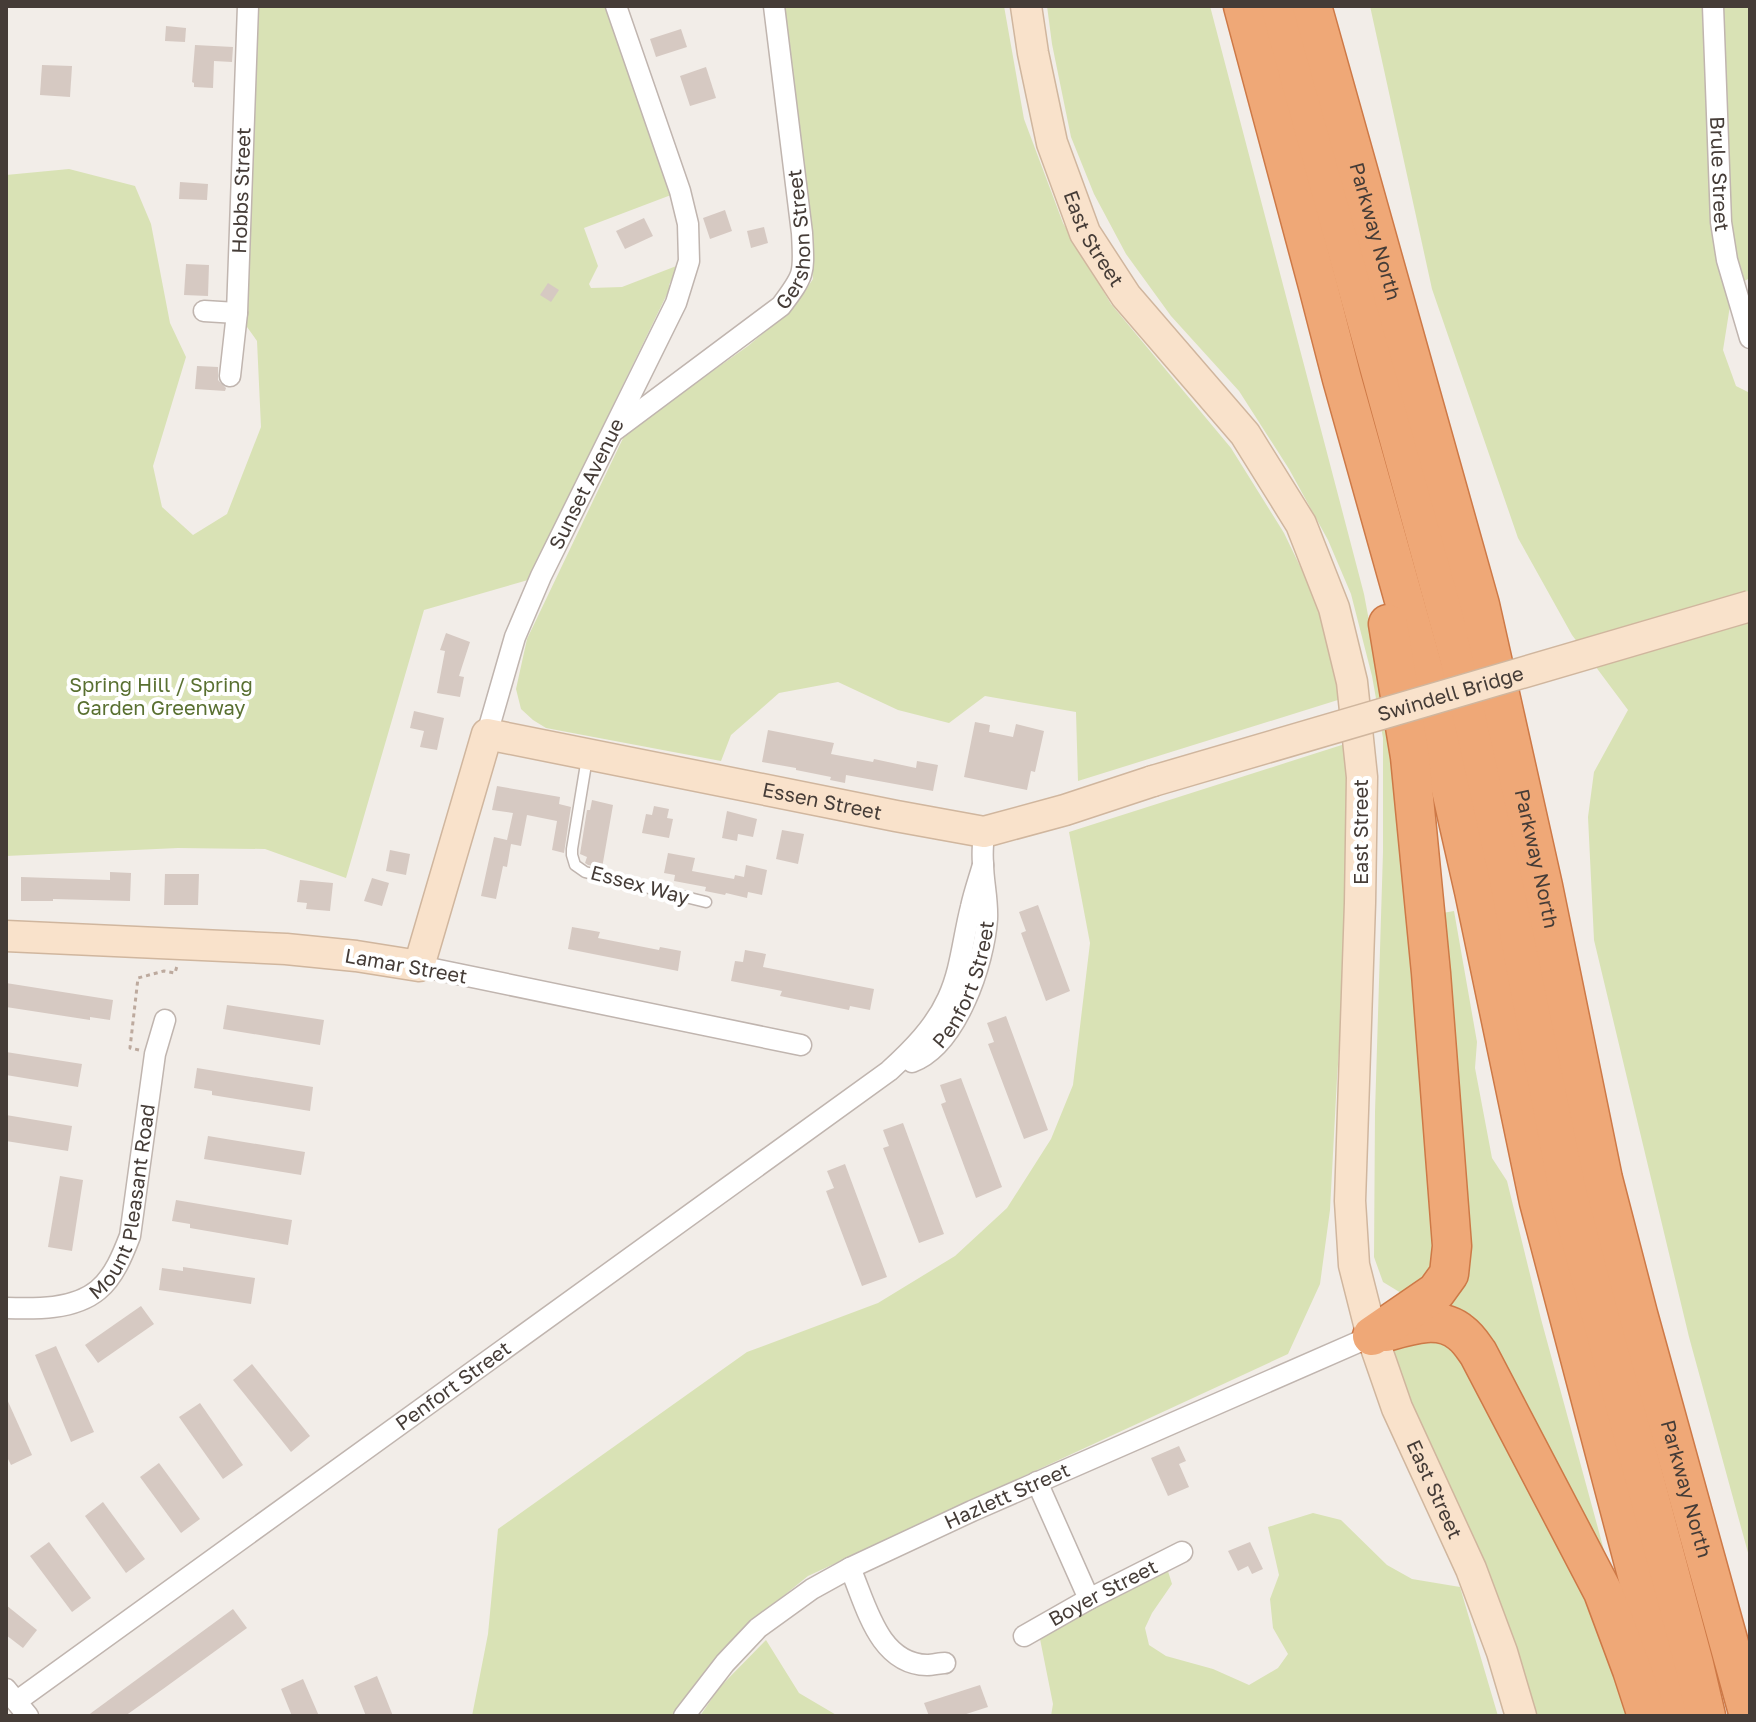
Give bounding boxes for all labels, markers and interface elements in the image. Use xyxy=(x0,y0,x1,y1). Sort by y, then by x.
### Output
street label: Brule Street xyxy=(1706,116,1735,233)
street label: Hobbs Street xyxy=(226,127,255,254)
street label: Parkway North xyxy=(1345,159,1407,303)
street label: Gershon Street xyxy=(770,168,814,314)
street label: East Street xyxy=(1059,187,1130,291)
street label: Sunset Avenue xyxy=(543,414,628,553)
street label: Swindell Bridge xyxy=(1374,660,1526,726)
park label: Spring Hill / Spring Garden Greenway xyxy=(69,672,253,719)
street label: Essen Street xyxy=(760,776,884,824)
street label: East Street xyxy=(1348,779,1372,885)
street label: Parkway North xyxy=(1511,786,1564,930)
street label: Essex Way xyxy=(588,859,692,909)
street label: Penfort Street xyxy=(927,919,998,1053)
street label: Lamar Street xyxy=(343,942,469,988)
street label: Mount Pleasant Road xyxy=(83,1102,159,1304)
street label: Penfort Street xyxy=(390,1335,515,1435)
street label: Parkway North xyxy=(1657,1417,1718,1560)
street label: East Street xyxy=(1402,1436,1468,1542)
street label: Hazlett Street xyxy=(940,1457,1073,1533)
street label: Boyer Street xyxy=(1044,1554,1161,1631)

